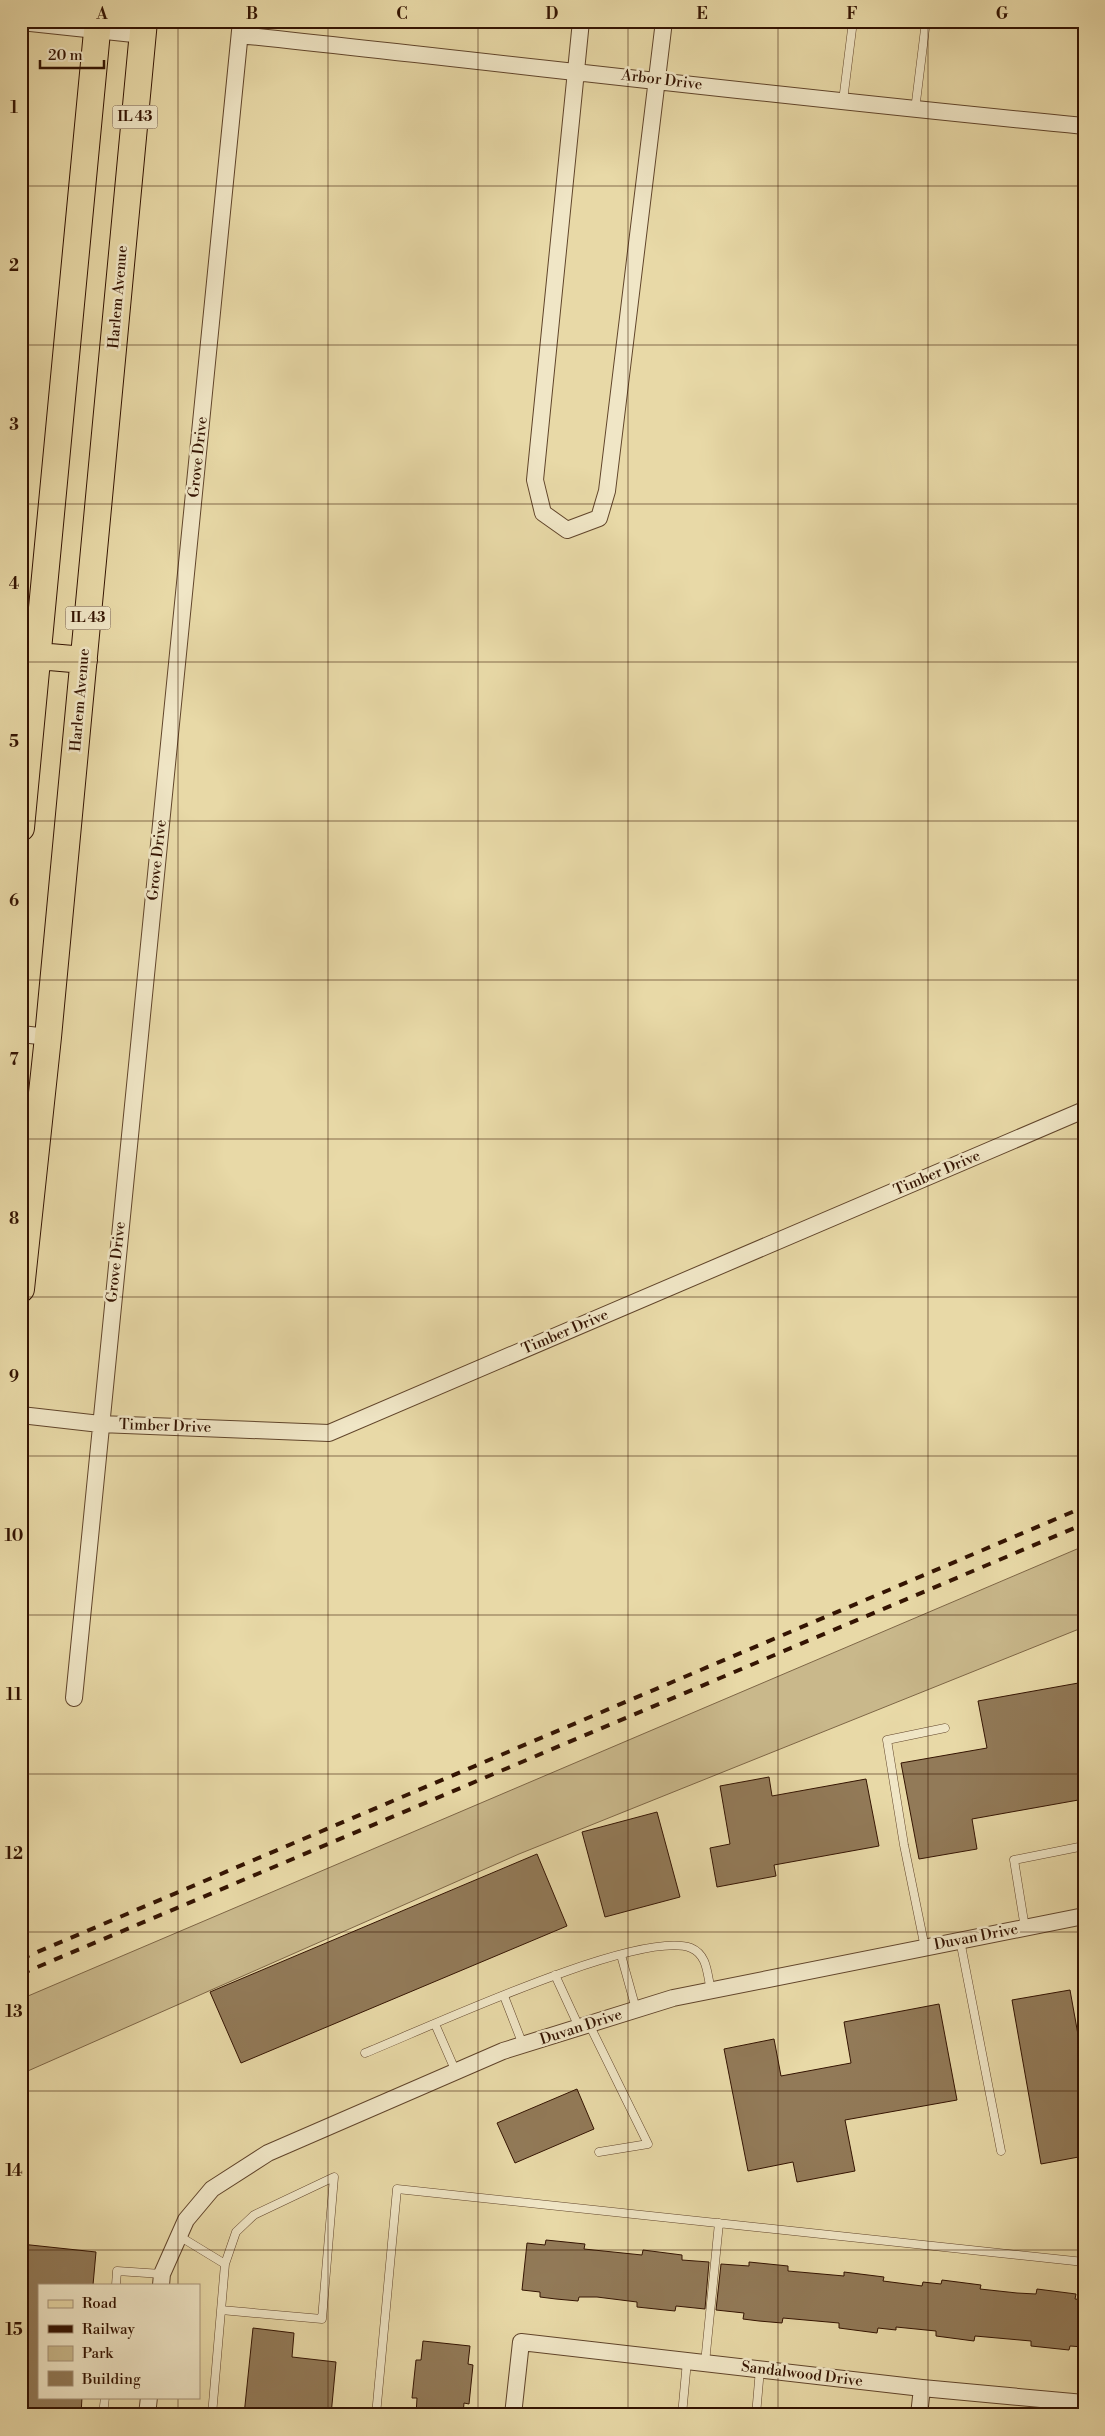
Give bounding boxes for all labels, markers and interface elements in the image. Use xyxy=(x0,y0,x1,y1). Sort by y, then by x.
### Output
text: A xyxy=(95,4,108,24)
text: B xyxy=(246,4,258,24)
text: C xyxy=(396,4,408,24)
text: D xyxy=(546,4,559,24)
text: E xyxy=(696,4,708,24)
text: F xyxy=(846,4,858,24)
text: G xyxy=(996,4,1009,24)
scale bar xyxy=(40,38,104,70)
text: 20 m xyxy=(48,46,83,65)
street label: Arbor Drive xyxy=(619,65,704,94)
text: 1 xyxy=(10,98,18,118)
road number: IL 43 xyxy=(112,105,158,128)
street label: Harlem Avenue xyxy=(104,245,132,349)
text: 2 xyxy=(9,256,19,276)
text: 3 xyxy=(9,415,19,435)
street label: Grove Drive xyxy=(184,415,212,499)
text: 4 xyxy=(9,574,20,594)
road number: IL 43 xyxy=(66,606,110,630)
street label: Harlem Avenue xyxy=(66,648,94,752)
text: 5 xyxy=(9,732,19,752)
street label: Grove Drive xyxy=(143,818,171,902)
text: 6 xyxy=(9,891,19,911)
text: 7 xyxy=(9,1050,19,1070)
street label: Timber Drive xyxy=(891,1146,983,1200)
text: 8 xyxy=(9,1209,19,1229)
street label: Grove Drive xyxy=(102,1220,130,1304)
street label: Timber Drive xyxy=(519,1305,611,1359)
text: 9 xyxy=(9,1367,19,1387)
street label: Timber Drive xyxy=(118,1415,212,1437)
text: 10 xyxy=(5,1526,23,1546)
text: 11 xyxy=(6,1685,22,1705)
text: 12 xyxy=(5,1844,23,1864)
street label: Duvan Drive xyxy=(932,1920,1020,1954)
text: 13 xyxy=(5,2002,23,2022)
street label: Duvan Drive xyxy=(537,2005,625,2049)
text: 14 xyxy=(5,2161,23,2181)
legend xyxy=(38,2284,200,2398)
text: Road xyxy=(82,2294,117,2313)
text: 15 xyxy=(5,2320,23,2340)
text: Railway xyxy=(82,2320,136,2339)
text: Park xyxy=(82,2344,114,2363)
street label: Sandalwood Drive xyxy=(740,2357,864,2391)
text: Building xyxy=(81,2370,141,2389)

